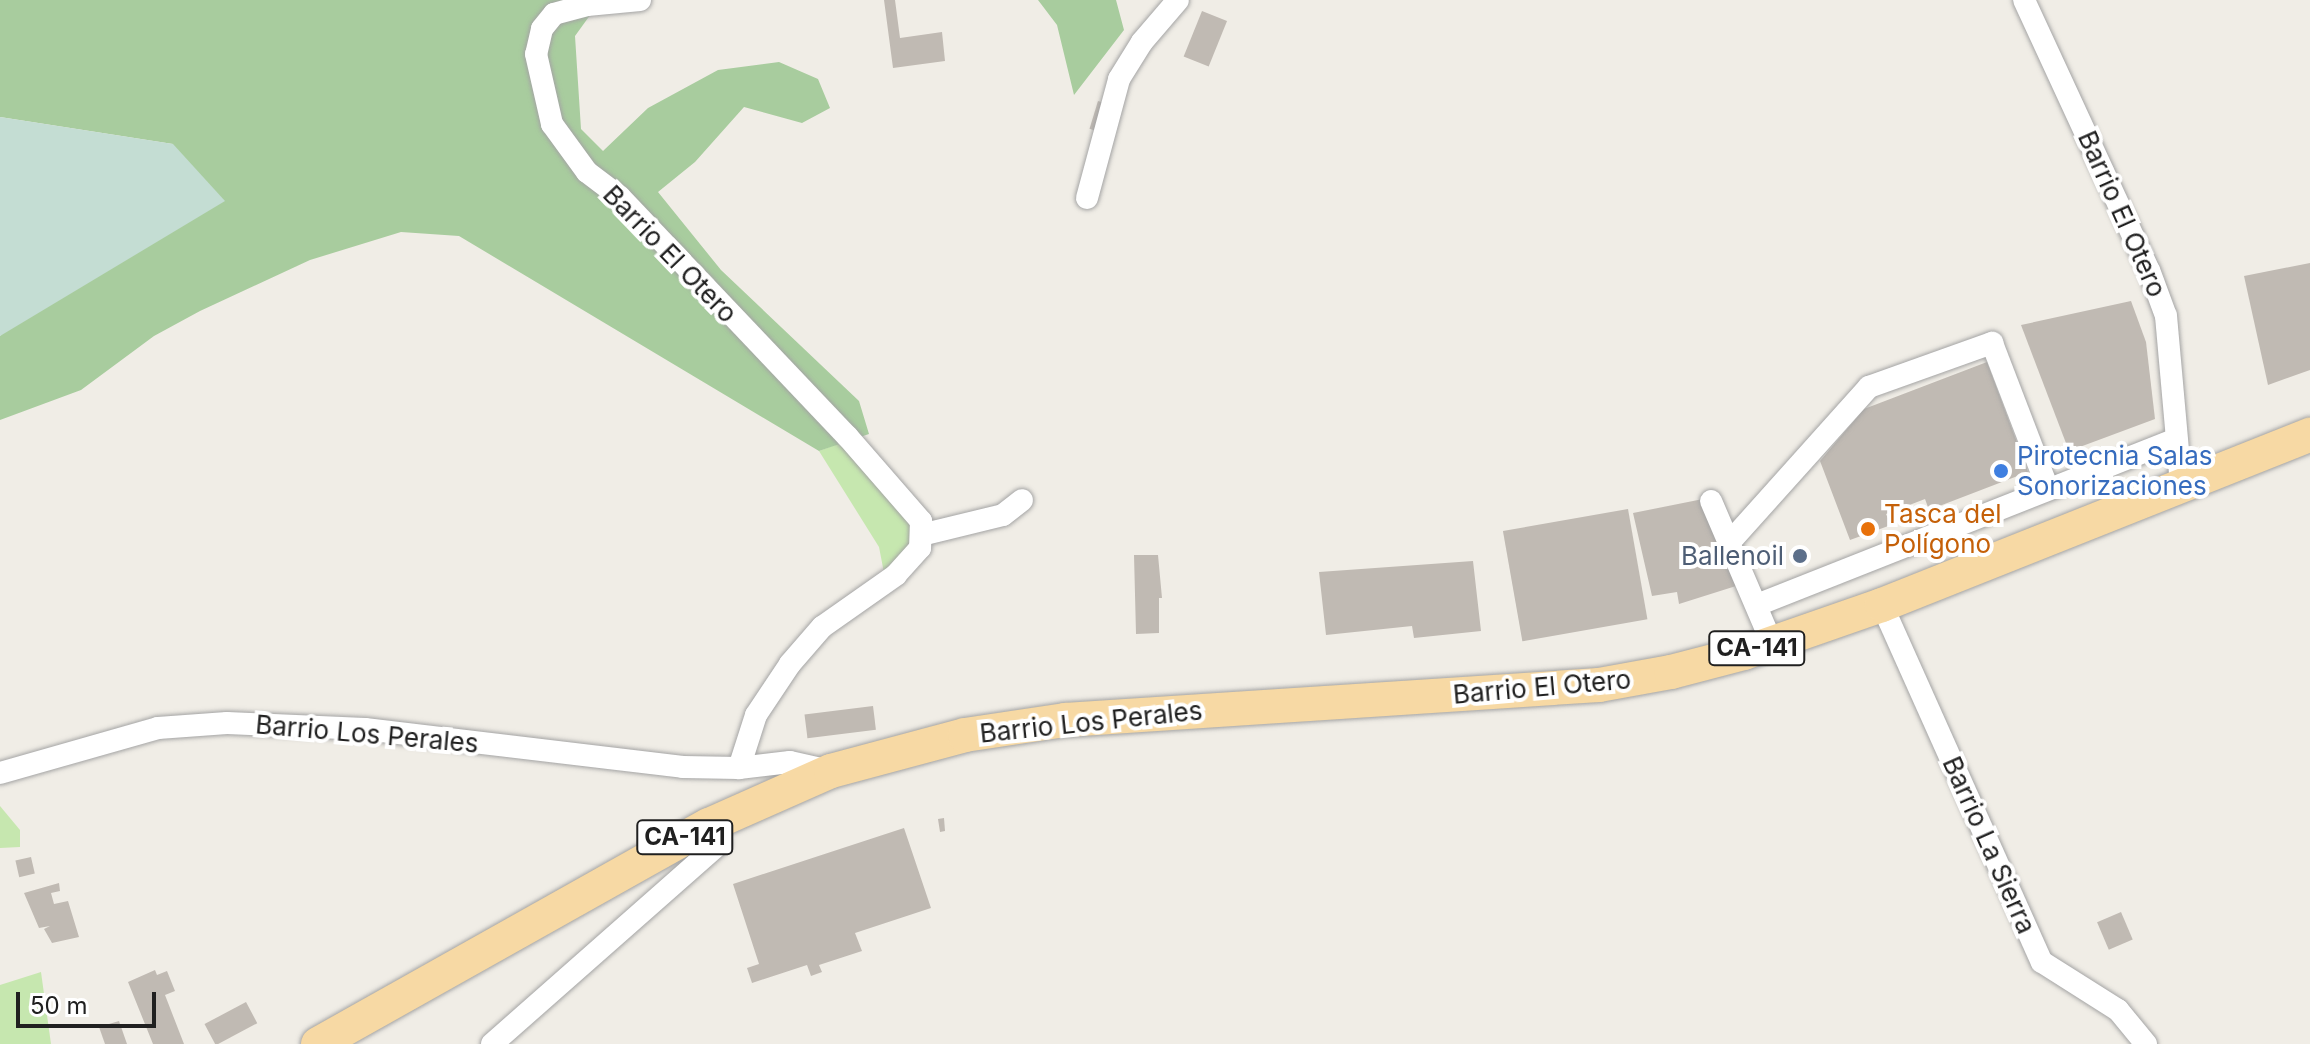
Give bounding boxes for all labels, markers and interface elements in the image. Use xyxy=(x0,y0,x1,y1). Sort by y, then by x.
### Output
street label: Barrio El Otero xyxy=(2071,126,2173,302)
street label: Barrio El Otero xyxy=(597,179,743,329)
place label: Pirotecnia Salas Sonorizaciones xyxy=(2017,440,2213,502)
marker: Pirotecnia Salas Sonorizaciones xyxy=(1992,462,2010,480)
place label: Tasca del Polígono xyxy=(1884,498,2002,560)
marker: Tasca del Polígono xyxy=(1859,520,1877,538)
place label: Ballenoil xyxy=(1681,540,1784,572)
marker: Ballenoil xyxy=(1791,547,1809,565)
road number: CA-141 xyxy=(1707,628,1807,668)
street label: Barrio El Otero xyxy=(1452,664,1632,710)
street label: Barrio Los Perales xyxy=(978,695,1204,749)
street label: Barrio Los Perales xyxy=(254,709,480,759)
street label: Barrio La Sierra xyxy=(1936,752,2042,938)
road number: CA-141 xyxy=(635,817,735,857)
scale bar xyxy=(20,976,160,1026)
text: 50 m xyxy=(30,991,88,1020)

